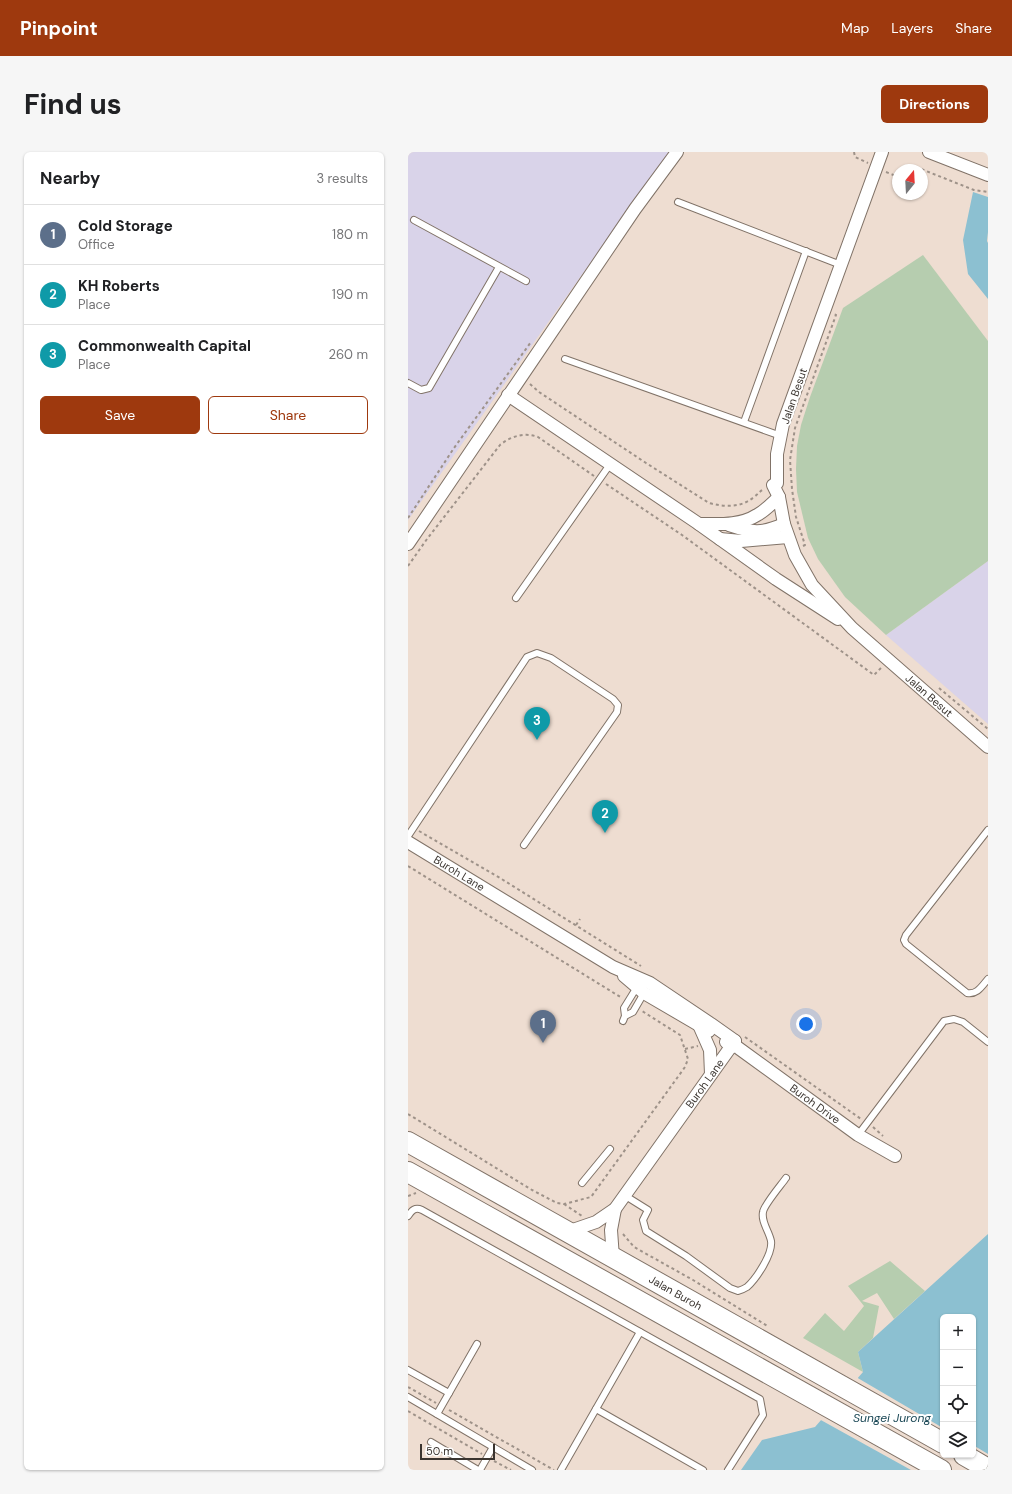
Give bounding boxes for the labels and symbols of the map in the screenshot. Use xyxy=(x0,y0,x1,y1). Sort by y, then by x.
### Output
north arrow xyxy=(892,164,928,200)
street label: Jalan Besut xyxy=(778,366,810,426)
street label: Jalan Besut xyxy=(903,671,956,720)
pin: 3 xyxy=(524,707,550,740)
pin: 2 xyxy=(592,800,618,833)
street label: Buroh Lane xyxy=(431,852,487,894)
pin: 1 xyxy=(530,1010,556,1043)
your location xyxy=(796,1014,816,1034)
street label: Buroh Lane xyxy=(682,1056,727,1111)
street label: Buroh Drive xyxy=(787,1081,843,1127)
street label: Jalan Buroh xyxy=(646,1272,705,1313)
water label: Sungei Jurong xyxy=(853,1410,931,1426)
scale bar xyxy=(420,1442,495,1461)

